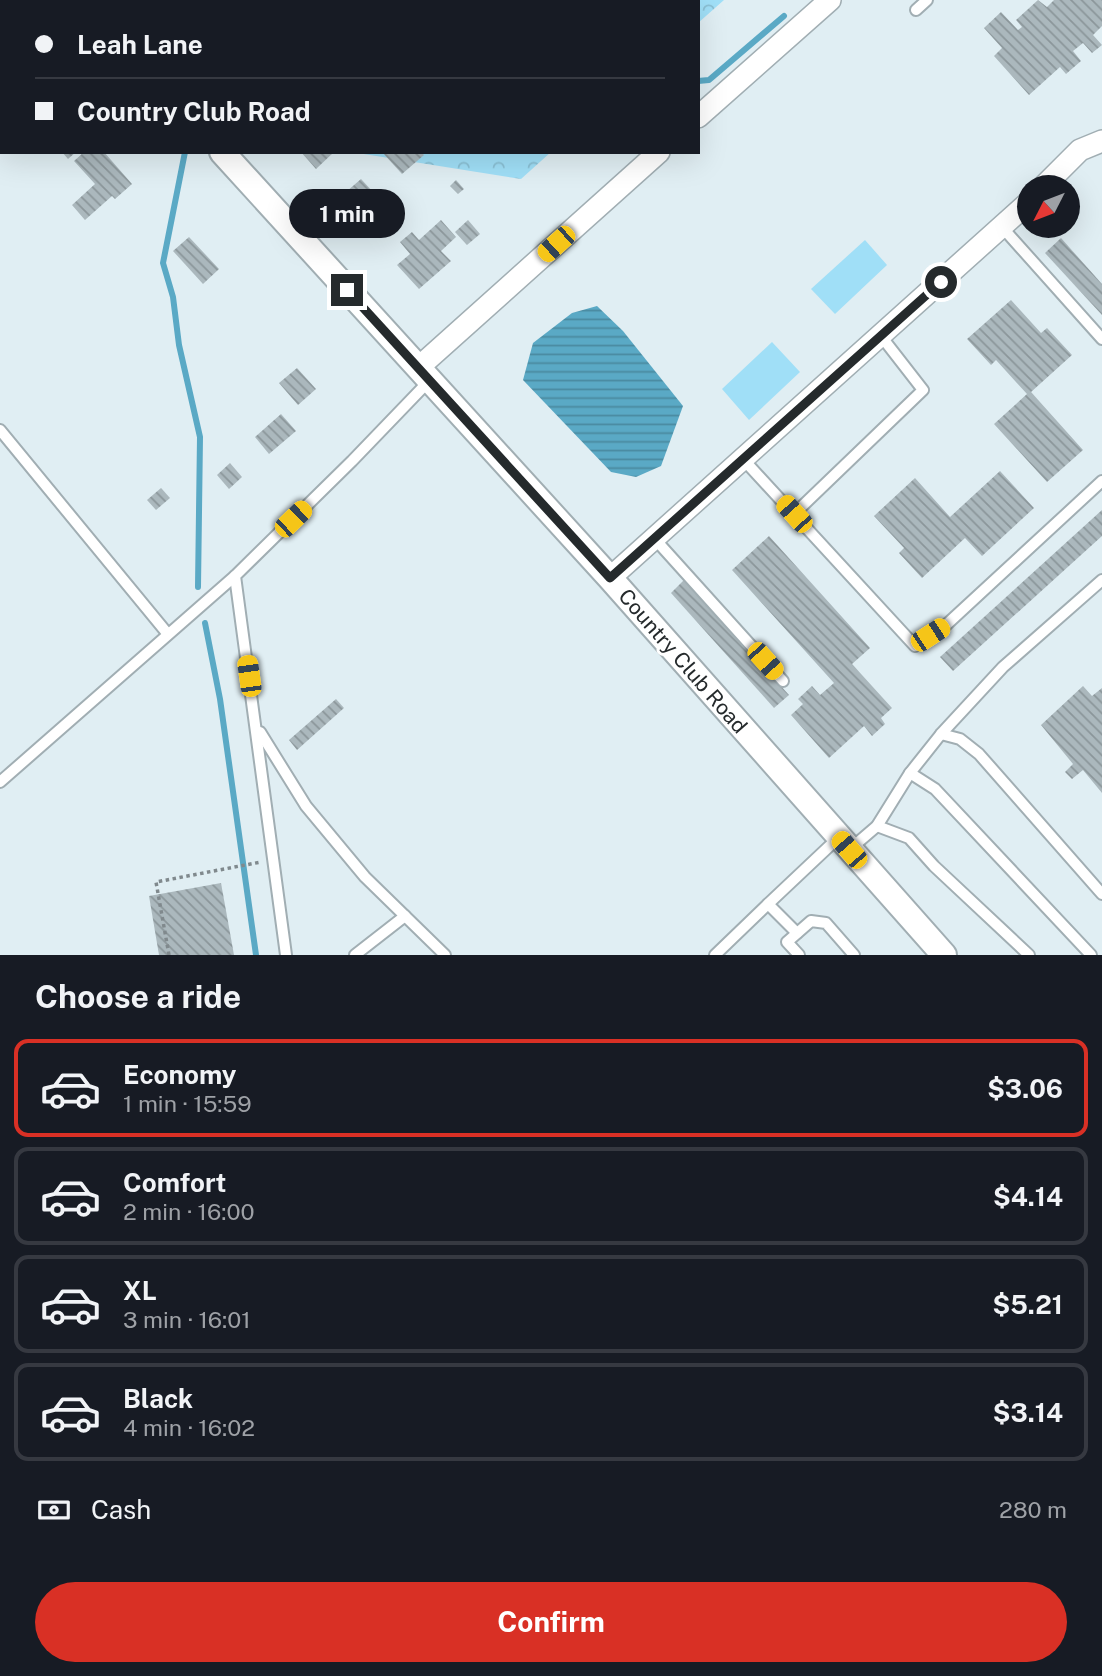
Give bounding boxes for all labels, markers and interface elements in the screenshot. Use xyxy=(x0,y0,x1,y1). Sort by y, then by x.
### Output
text: Leah Lane xyxy=(77,29,203,60)
text: Country Club Road xyxy=(77,96,310,127)
north arrow xyxy=(1017,175,1080,238)
map controls xyxy=(1017,175,1080,238)
callout: 1 min xyxy=(289,188,405,238)
text: 1 min xyxy=(319,200,375,227)
car xyxy=(534,222,579,266)
route start xyxy=(925,266,957,298)
route end xyxy=(331,274,363,306)
car xyxy=(773,491,816,537)
car xyxy=(271,497,316,541)
street label: Country Club Road xyxy=(613,584,753,738)
car xyxy=(907,615,954,655)
car xyxy=(744,638,787,684)
car xyxy=(236,654,263,698)
car xyxy=(828,827,871,873)
text: Choose a ride xyxy=(35,978,241,1015)
icon: car xyxy=(39,1057,102,1120)
text: Economy xyxy=(123,1059,236,1090)
text: $3.06 xyxy=(987,1073,1063,1104)
text: 1 min · 15:59 xyxy=(123,1090,252,1117)
icon: car xyxy=(39,1165,102,1228)
text: Comfort xyxy=(123,1167,226,1198)
text: $4.14 xyxy=(993,1181,1063,1212)
text: 2 min · 16:00 xyxy=(123,1198,254,1225)
icon: car xyxy=(39,1273,102,1336)
text: XL xyxy=(123,1275,157,1306)
text: $5.21 xyxy=(993,1289,1063,1320)
text: 3 min · 16:01 xyxy=(123,1306,251,1333)
icon: car xyxy=(39,1381,102,1444)
text: Black xyxy=(123,1383,193,1414)
text: $3.14 xyxy=(993,1397,1063,1428)
text: 4 min · 16:02 xyxy=(123,1414,255,1441)
icon: cash xyxy=(35,1491,73,1529)
text: Cash xyxy=(91,1494,151,1525)
text: 280 m xyxy=(999,1496,1067,1523)
button: Confirm xyxy=(35,1582,1067,1662)

